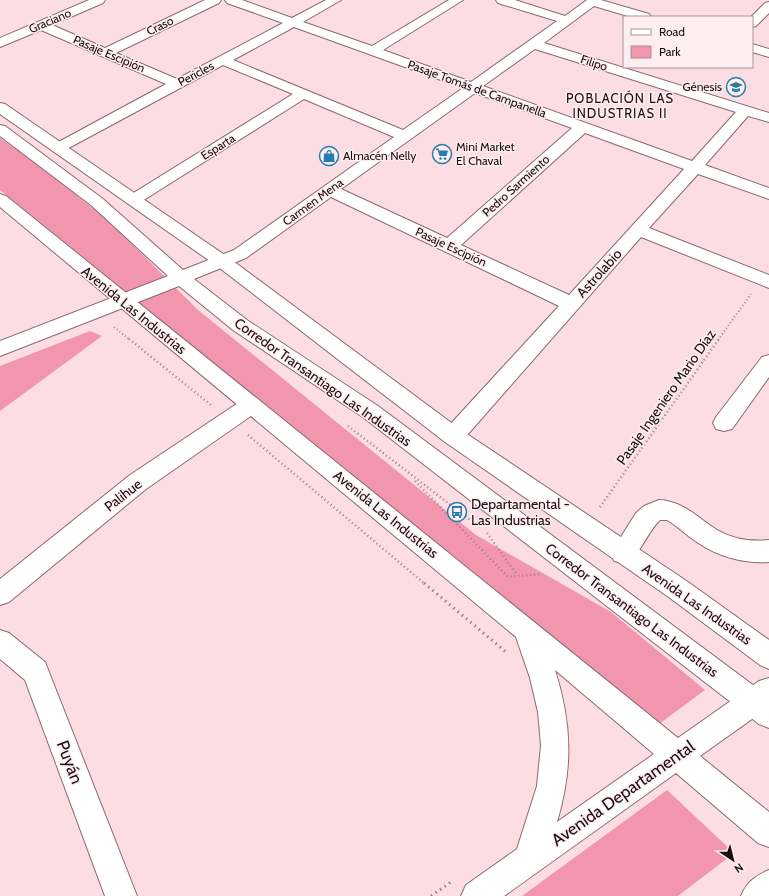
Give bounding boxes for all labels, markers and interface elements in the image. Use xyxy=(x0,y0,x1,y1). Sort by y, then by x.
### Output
street label: Graciano xyxy=(26,5,74,36)
street label: Craso xyxy=(144,12,176,39)
legend xyxy=(623,16,753,68)
text: Road xyxy=(659,24,685,39)
street label: Pasaje Escipión xyxy=(71,32,148,76)
text: Park xyxy=(659,44,681,59)
street label: Filipo xyxy=(579,51,610,74)
street label: Pasaje Tomás de Campanella xyxy=(406,56,549,121)
street label: Pericles xyxy=(175,58,216,89)
school or university icon: Génesis xyxy=(725,76,747,98)
place label: Génesis xyxy=(683,79,722,94)
district label: POBLACIÓN LAS INDUSTRIAS II xyxy=(566,90,674,121)
street label: Esparta xyxy=(198,130,238,163)
place label: Mini Market El Chaval xyxy=(456,139,515,168)
supermarket icon: Mini Market El Chaval xyxy=(431,143,453,165)
shop icon: Almacén Nelly xyxy=(318,145,340,167)
place label: Almacén Nelly xyxy=(343,148,416,163)
street label: Pedro Sarmiento xyxy=(479,151,553,220)
street label: Carmen Mena xyxy=(279,174,346,229)
street label: Pasaje Escipión xyxy=(413,224,489,270)
street label: Astrolabio xyxy=(572,245,626,301)
street label: Avenida Las Industrias xyxy=(78,262,190,358)
street label: Corredor Transantiago Las Industrias xyxy=(231,314,415,450)
street label: Pasaje Ingeniero Mario Díaz xyxy=(612,325,720,468)
street label: Avenida Las Industrias xyxy=(330,466,442,562)
street label: Palihue xyxy=(101,475,145,515)
place label: Departamental - Las Industrias xyxy=(471,495,570,529)
bus stop icon: Departamental - Las Industrias xyxy=(446,501,468,523)
street label: Corredor Transantiago Las Industrias xyxy=(542,539,722,681)
street label: Avenida Las Industrias xyxy=(639,559,756,649)
street label: Avenida Departamental xyxy=(548,736,698,850)
street label: Puyán xyxy=(53,738,87,786)
north arrow xyxy=(713,840,753,880)
text: N xyxy=(732,860,746,876)

